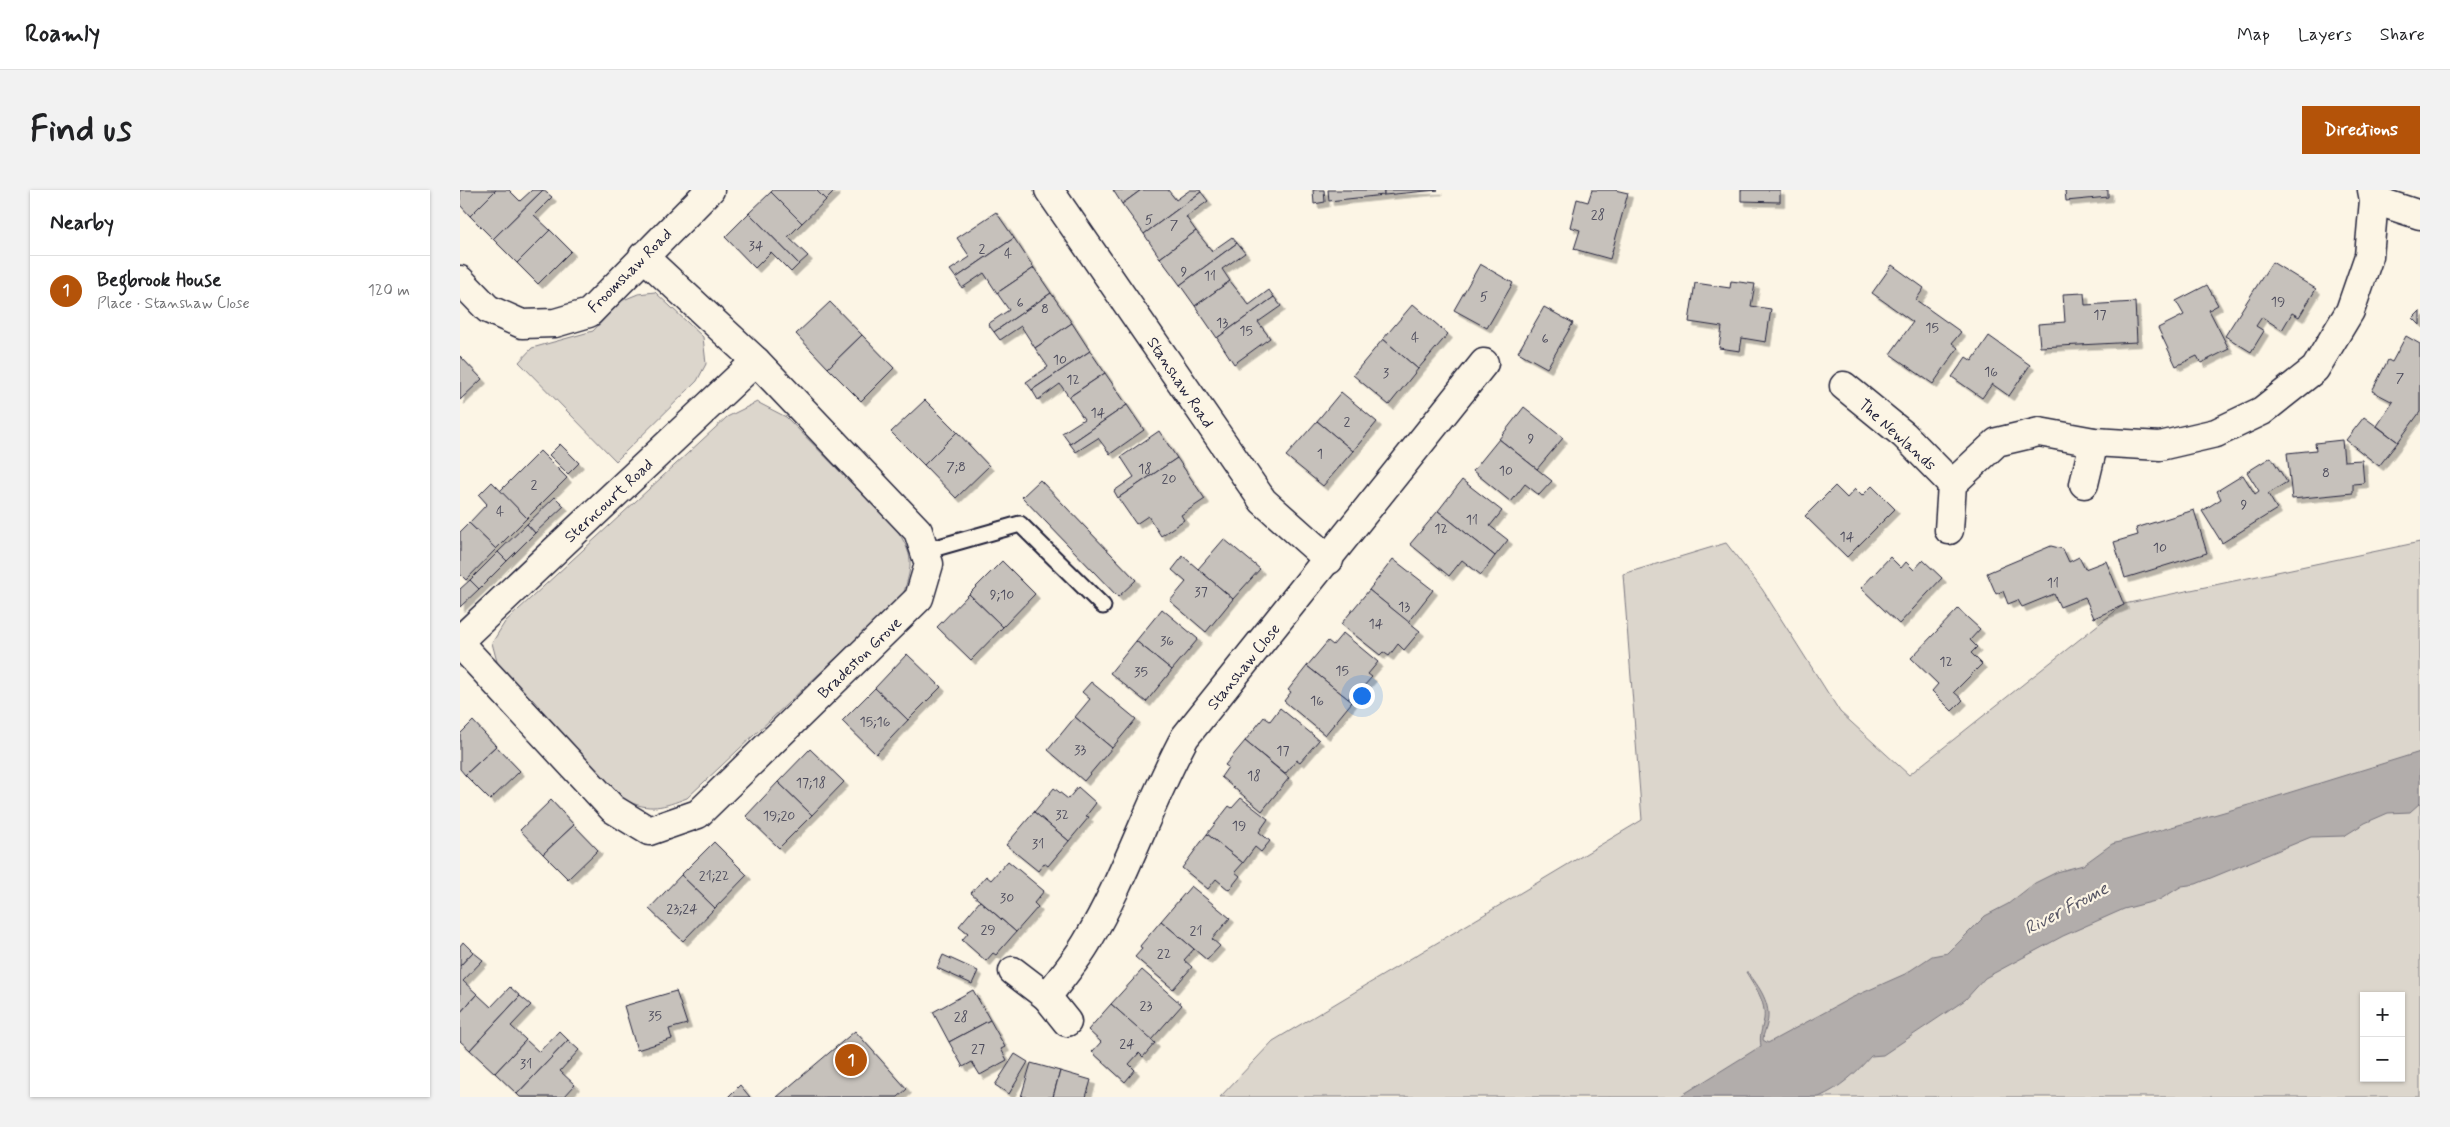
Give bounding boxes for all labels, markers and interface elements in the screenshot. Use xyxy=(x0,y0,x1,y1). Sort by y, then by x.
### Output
text: Roamly xyxy=(25,19,100,50)
text: Map xyxy=(2237,23,2270,47)
text: Layers xyxy=(2298,23,2352,47)
text: Share xyxy=(2380,23,2425,47)
button: Directions xyxy=(2302,106,2420,154)
text: Find us xyxy=(30,107,132,153)
house number: 28 xyxy=(1591,206,1605,224)
text: Nearby xyxy=(50,209,114,237)
house number: 5 xyxy=(1145,211,1153,229)
house number: 7 xyxy=(1170,216,1179,234)
street label: Froomshaw Road xyxy=(583,224,677,318)
house number: 34 xyxy=(749,237,764,255)
house number: 2 xyxy=(979,240,986,258)
house number: 4 xyxy=(1004,245,1012,263)
house number: 9 xyxy=(1181,263,1188,281)
house number: 11 xyxy=(1204,267,1216,285)
text: Begbrook House xyxy=(97,268,221,293)
text: 1 xyxy=(62,280,70,301)
text: 120 m xyxy=(368,280,410,301)
house number: 5 xyxy=(1480,288,1488,306)
text: Place · Stanshaw Close xyxy=(97,293,250,314)
house number: 19 xyxy=(2271,293,2285,311)
house number: 6 xyxy=(1016,294,1024,312)
house number: 8 xyxy=(1041,300,1049,318)
house number: 17 xyxy=(2093,306,2107,324)
house number: 13 xyxy=(1216,314,1228,332)
house number: 15 xyxy=(1925,319,1939,337)
house number: 15 xyxy=(1239,322,1253,340)
house number: 4 xyxy=(1411,329,1419,347)
house number: 6 xyxy=(1541,330,1549,348)
street label: Stanshaw Road xyxy=(1141,333,1218,433)
house number: 10 xyxy=(1053,351,1067,369)
house number: 16 xyxy=(1984,363,1998,381)
house number: 3 xyxy=(1383,364,1389,382)
house number: 7 xyxy=(2396,369,2405,387)
house number: 12 xyxy=(1066,371,1080,389)
street label: The Newlands xyxy=(1854,395,1940,476)
house number: 14 xyxy=(1091,404,1106,422)
house number: 2 xyxy=(1344,413,1351,431)
house number: 9 xyxy=(1528,430,1535,448)
house number: 1 xyxy=(1317,445,1323,463)
street label: Sterncourt Road xyxy=(560,454,658,548)
house number: 7;8 xyxy=(946,458,966,476)
house number: 18 xyxy=(1138,460,1152,478)
house number: 10 xyxy=(1499,462,1513,480)
house number: 8 xyxy=(2322,464,2330,482)
house number: 20 xyxy=(1162,470,1176,488)
house number: 2 xyxy=(531,476,538,494)
house number: 9 xyxy=(2241,496,2248,514)
house number: 4 xyxy=(496,503,504,521)
house number: 11 xyxy=(1466,511,1478,529)
house number: 12 xyxy=(1434,520,1448,538)
house number: 14 xyxy=(1840,528,1855,546)
house number: 10 xyxy=(2153,539,2167,557)
house number: 11 xyxy=(2047,574,2059,592)
house number: 37 xyxy=(1194,583,1208,601)
house number: 9;10 xyxy=(990,586,1014,604)
house number: 13 xyxy=(1398,598,1410,616)
street label: Bradeston Grove xyxy=(814,613,907,703)
house number: 14 xyxy=(1369,615,1384,633)
street label: Stanshaw Close xyxy=(1203,619,1285,714)
house number: 36 xyxy=(1160,632,1174,650)
house number: 12 xyxy=(1939,653,1953,671)
house number: 15 xyxy=(1335,662,1349,680)
house number: 35 xyxy=(1134,663,1148,681)
your location xyxy=(1349,683,1375,709)
house number: 16 xyxy=(1310,692,1324,710)
house number: 15;16 xyxy=(860,713,891,731)
house number: 33 xyxy=(1074,741,1086,759)
house number: 17 xyxy=(1276,742,1290,760)
house number: 18 xyxy=(1247,767,1261,785)
house number: 17;18 xyxy=(796,774,826,792)
house number: 32 xyxy=(1055,806,1069,824)
house number: 19;20 xyxy=(763,807,795,825)
house number: 19 xyxy=(1232,817,1246,835)
house number: 31 xyxy=(1032,835,1044,853)
house number: 21;22 xyxy=(699,867,729,885)
water label: River Frome xyxy=(2020,876,2114,941)
house number: 30 xyxy=(1000,889,1014,907)
house number: 23;24 xyxy=(666,900,698,918)
house number: 29 xyxy=(980,921,996,939)
house number: 21 xyxy=(1190,922,1202,940)
house number: 22 xyxy=(1157,945,1171,963)
map controls xyxy=(2360,992,2405,1082)
button: + xyxy=(2360,992,2405,1037)
house number: 23 xyxy=(1140,997,1152,1015)
house number: 35 xyxy=(648,1007,662,1025)
house number: 28 xyxy=(954,1008,968,1026)
house number: 24 xyxy=(1119,1035,1135,1053)
button: − xyxy=(2360,1037,2405,1082)
house number: 27 xyxy=(971,1040,985,1058)
pin: 1 xyxy=(835,1041,867,1079)
house number: 31 xyxy=(520,1055,532,1073)

